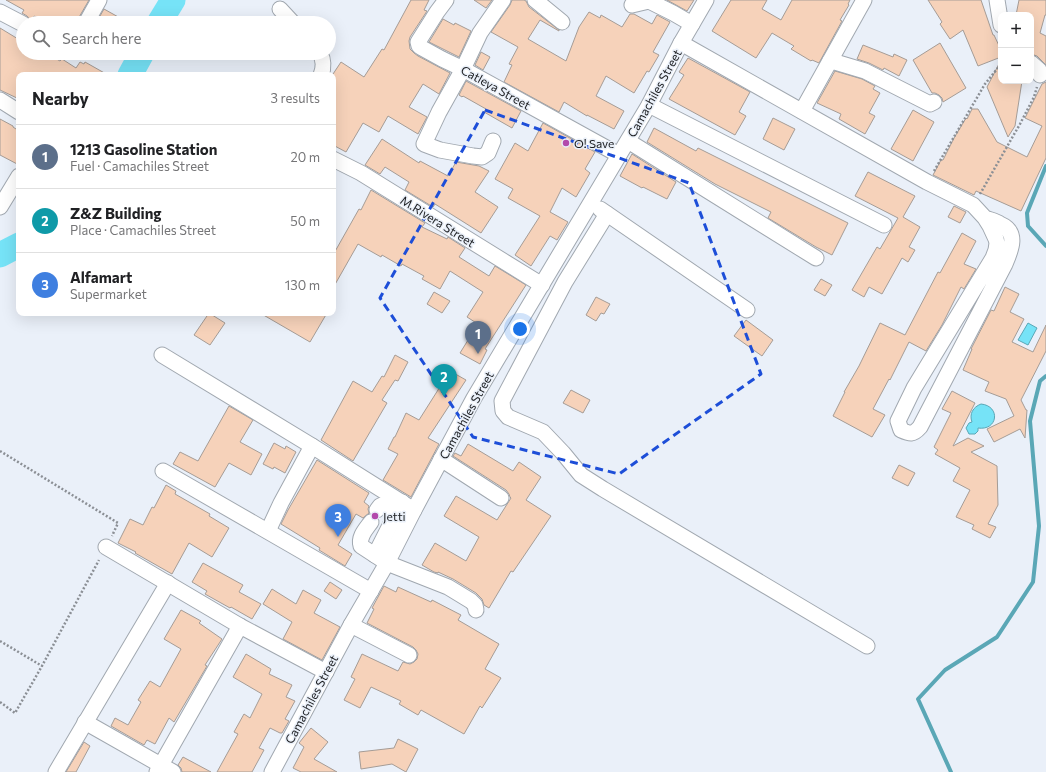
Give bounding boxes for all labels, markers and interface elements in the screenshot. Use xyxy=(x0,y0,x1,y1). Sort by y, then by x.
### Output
map controls xyxy=(998,12,1034,84)
button: + xyxy=(998,12,1034,48)
search box xyxy=(16,16,336,60)
icon: search xyxy=(30,27,52,49)
text: Search here xyxy=(62,29,141,47)
street label: Camachiles Street xyxy=(624,47,684,139)
button: − xyxy=(998,48,1034,84)
street label: Catleya Street xyxy=(459,62,533,112)
text: Nearby xyxy=(32,88,89,109)
text: 3 results xyxy=(271,90,320,106)
place label: O! Save xyxy=(574,136,614,150)
marker: O! Save xyxy=(561,138,571,148)
text: 1213 Gasoline Station xyxy=(70,140,217,158)
text: 1 xyxy=(42,149,48,165)
text: 20 m xyxy=(291,149,320,165)
text: Fuel · Camachiles Street xyxy=(70,158,209,174)
street label: M.Rivera Street xyxy=(398,193,478,249)
text: Z&Z Building xyxy=(70,204,162,222)
text: 2 xyxy=(41,213,49,229)
text: 50 m xyxy=(290,213,320,229)
text: Place · Camachiles Street xyxy=(70,222,216,238)
text: Alfamart xyxy=(70,268,132,286)
text: 3 xyxy=(41,277,49,293)
text: 130 m xyxy=(285,277,320,293)
text: Supermarket xyxy=(70,286,147,302)
your location xyxy=(510,319,530,339)
pin: 1 xyxy=(465,321,491,354)
pin: 2 xyxy=(431,364,457,397)
street label: Camachiles Street xyxy=(436,369,496,461)
pin: 3 xyxy=(325,504,351,537)
place label: Jetti xyxy=(383,509,406,524)
marker: Jetti xyxy=(370,511,380,521)
street label: Camachiles Street xyxy=(282,652,340,746)

